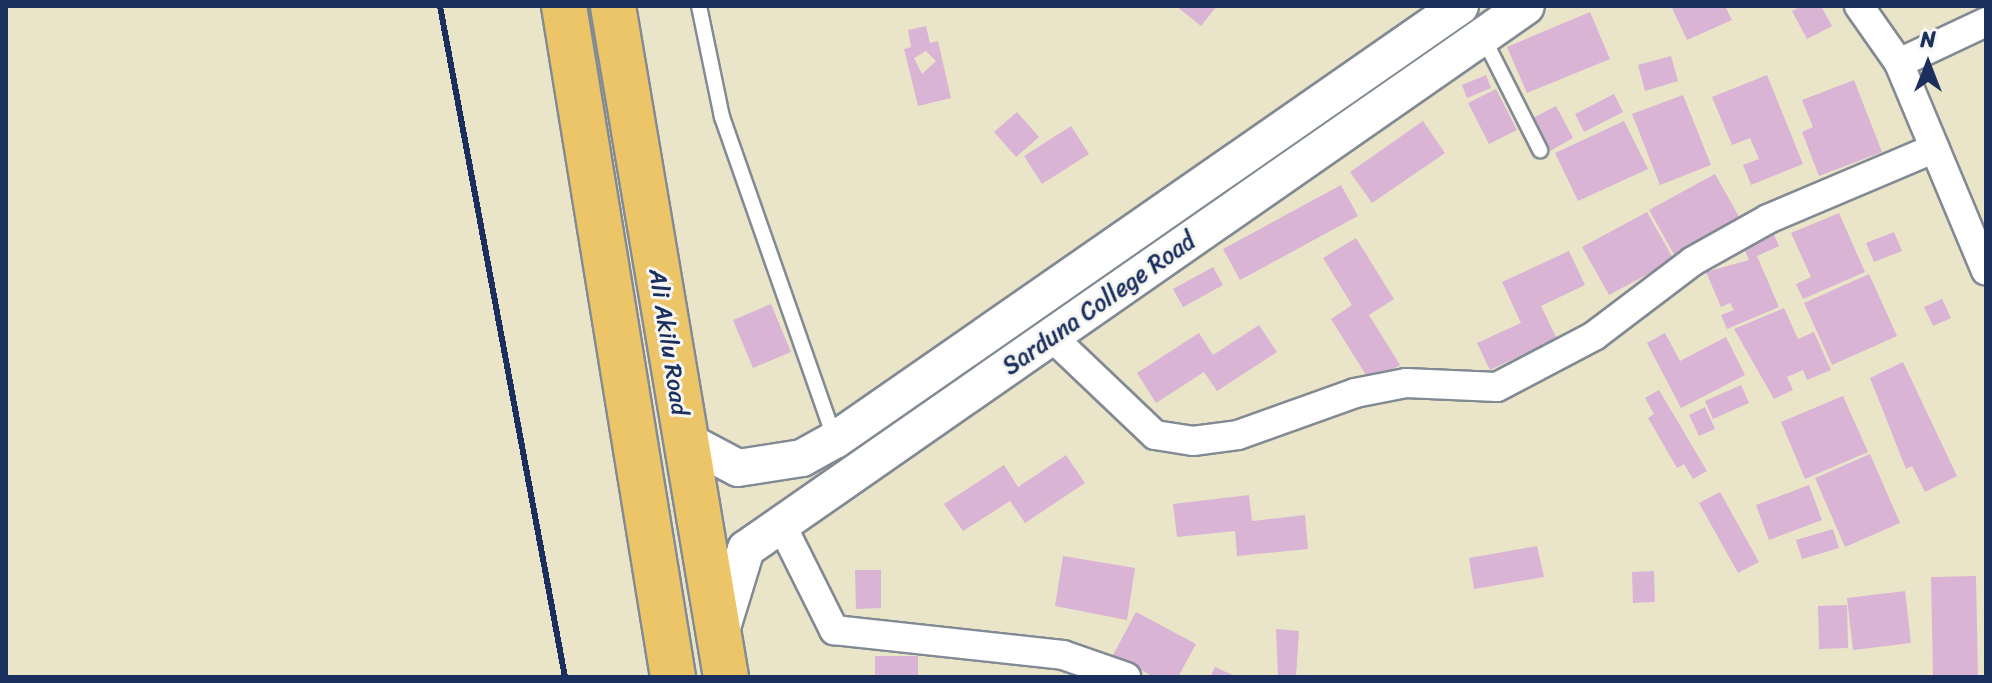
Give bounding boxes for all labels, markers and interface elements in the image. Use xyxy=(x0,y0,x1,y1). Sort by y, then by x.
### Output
text: N xyxy=(1920,20,1936,59)
north arrow xyxy=(1888,24,1968,104)
street label: Sarduna College Road xyxy=(997,227,1201,381)
street label: Ali Akilu Road xyxy=(642,267,694,417)

